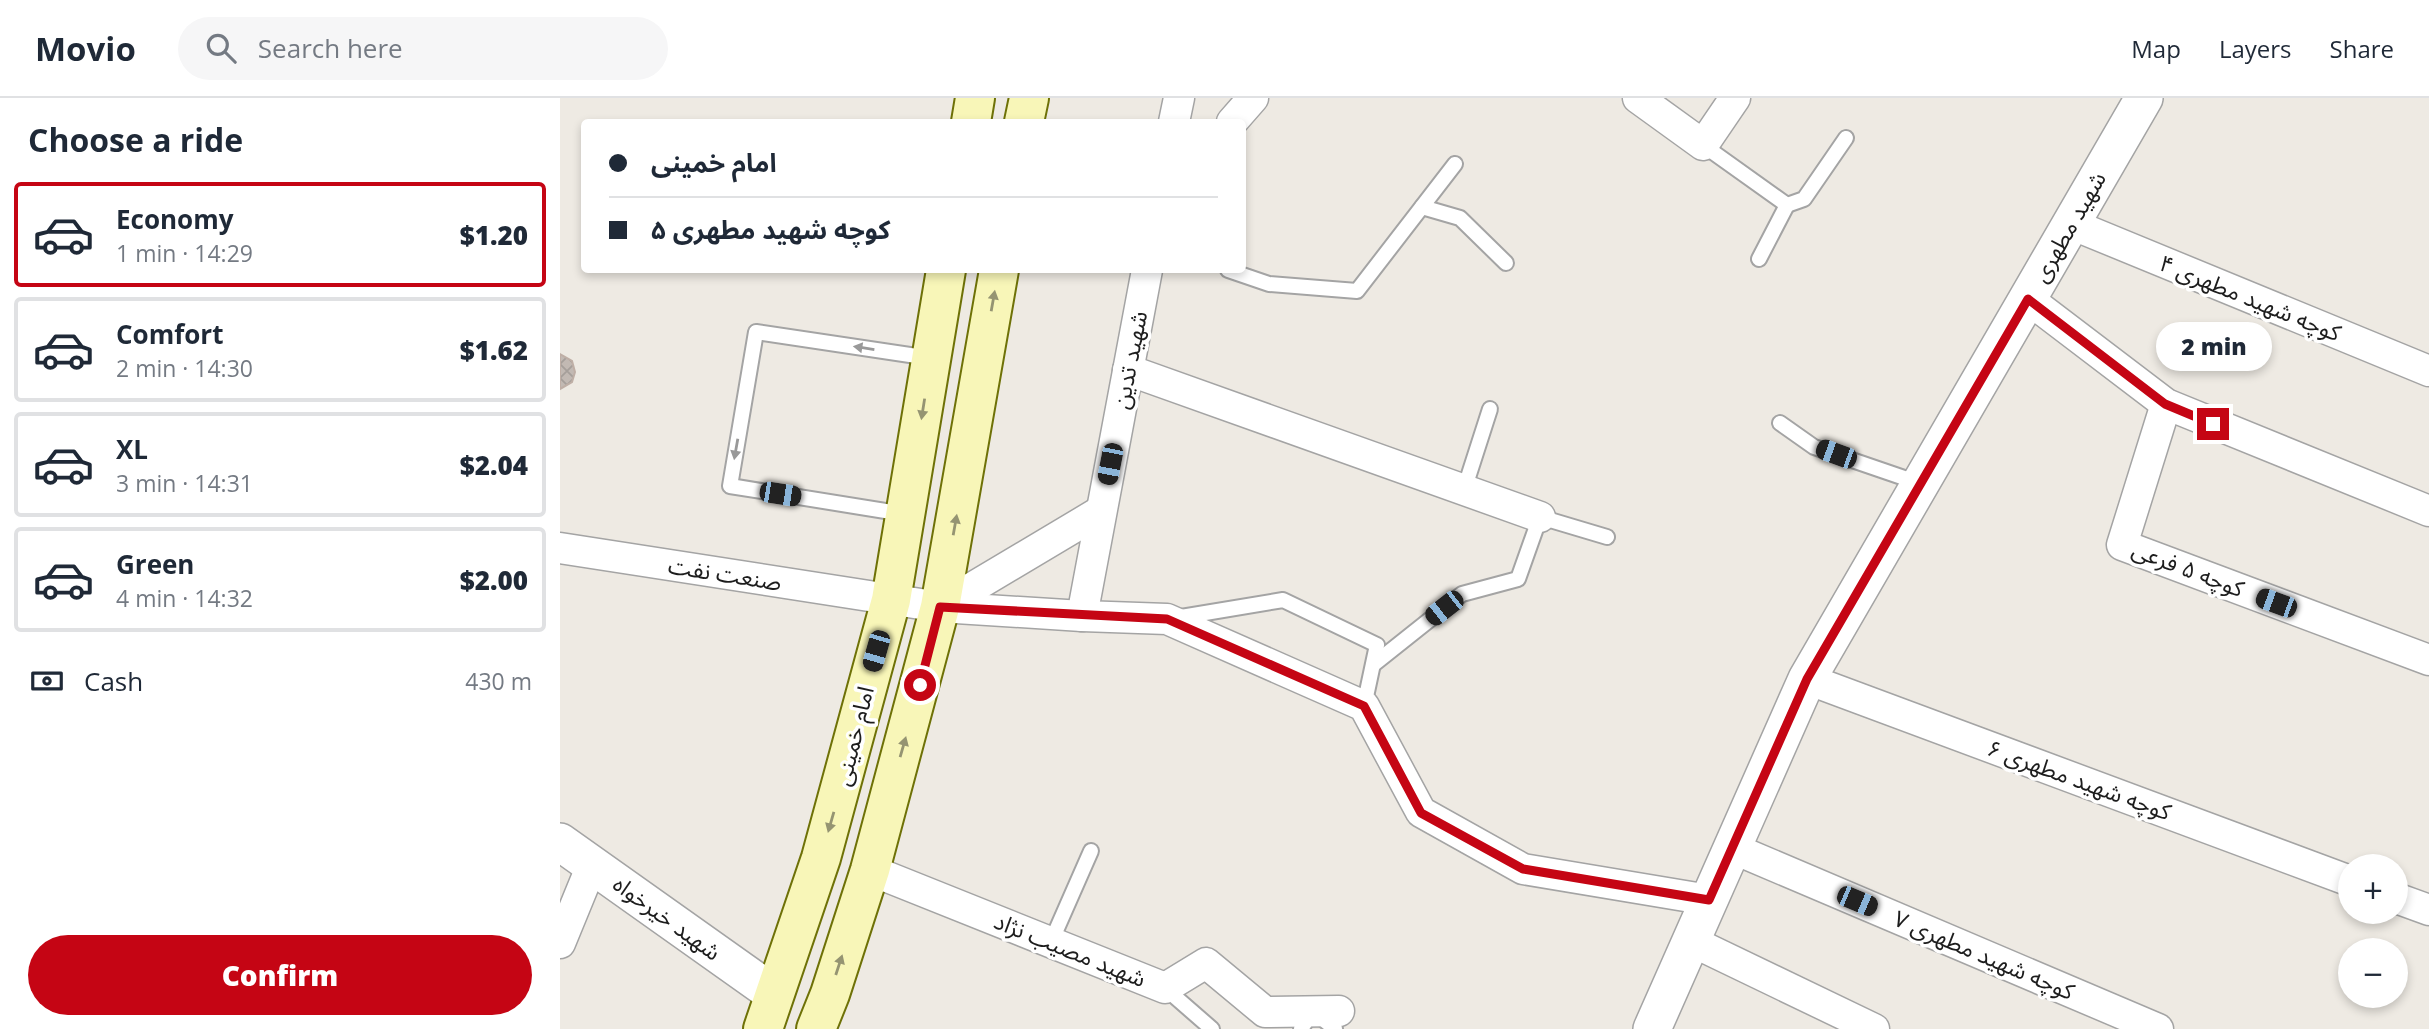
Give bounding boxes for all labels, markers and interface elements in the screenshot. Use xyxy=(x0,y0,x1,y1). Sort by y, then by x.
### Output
search box xyxy=(178,17,668,80)
text: Movio xyxy=(35,26,136,71)
icon: search xyxy=(202,29,240,67)
text: Search here xyxy=(258,30,403,66)
text: Map xyxy=(2131,32,2181,65)
text: Layers xyxy=(2219,32,2292,65)
text: Share xyxy=(2330,32,2394,65)
text: Choose a ride xyxy=(28,118,243,161)
text: امام خمینی xyxy=(651,144,777,180)
street label: شهید مطهری xyxy=(2023,165,2113,288)
text: Economy xyxy=(116,201,234,237)
icon: car xyxy=(32,203,95,266)
text: کوچه شهید مطهری ۵ xyxy=(651,211,890,247)
text: $1.20 xyxy=(460,217,528,253)
text: 1 min · 14:29 xyxy=(116,237,253,269)
street label: کوچه شهید مطهری ۴ xyxy=(2155,246,2346,348)
one-way arrow xyxy=(988,290,999,312)
street label: شهید تدین xyxy=(1104,308,1154,412)
text: Comfort xyxy=(116,316,223,352)
icon: car xyxy=(32,318,95,381)
callout: 2 min xyxy=(2155,322,2271,372)
text: 2 min xyxy=(2181,330,2247,362)
text: $1.62 xyxy=(460,332,528,368)
one-way arrow xyxy=(853,342,875,353)
text: 2 min · 14:30 xyxy=(116,352,253,384)
one-way arrow xyxy=(917,398,928,420)
route end xyxy=(2197,408,2229,440)
text: XL xyxy=(116,431,148,467)
icon: car xyxy=(32,433,95,496)
car xyxy=(1813,437,1860,471)
one-way arrow xyxy=(730,438,741,460)
car xyxy=(1096,441,1125,487)
text: $2.04 xyxy=(460,447,528,483)
text: 3 min · 14:31 xyxy=(116,467,253,499)
car xyxy=(758,480,803,508)
one-way arrow xyxy=(949,514,960,536)
street label: کوچه ۵ فرعی xyxy=(2128,532,2249,604)
text: Green xyxy=(116,546,194,582)
icon: car xyxy=(32,548,95,611)
street label: صنعت نفت xyxy=(666,548,784,598)
text: $2.00 xyxy=(460,562,528,598)
text: 4 min · 14:32 xyxy=(116,582,253,614)
car xyxy=(2253,586,2300,620)
car xyxy=(1421,587,1468,629)
car xyxy=(861,628,892,674)
icon: cash xyxy=(28,662,66,700)
text: Cash xyxy=(84,663,143,699)
text: 430 m xyxy=(465,665,532,697)
route start xyxy=(904,669,936,701)
street label: امام خمینی xyxy=(825,683,884,790)
street label: کوچه شهید مطهری ۶ xyxy=(1983,731,2176,827)
one-way arrow xyxy=(898,735,909,757)
one-way arrow xyxy=(826,812,836,833)
map controls xyxy=(2338,854,2408,1008)
button: + xyxy=(2338,854,2408,924)
street label: شهید خیرخواه xyxy=(607,867,728,967)
car xyxy=(1834,883,1881,919)
street label: کوچه شهید مطهری ۷ xyxy=(1889,902,2080,1007)
street label: شهید مصیب نژاد xyxy=(990,904,1151,994)
button: Confirm xyxy=(28,935,532,1015)
button: − xyxy=(2338,938,2408,1008)
one-way arrow xyxy=(835,954,845,975)

